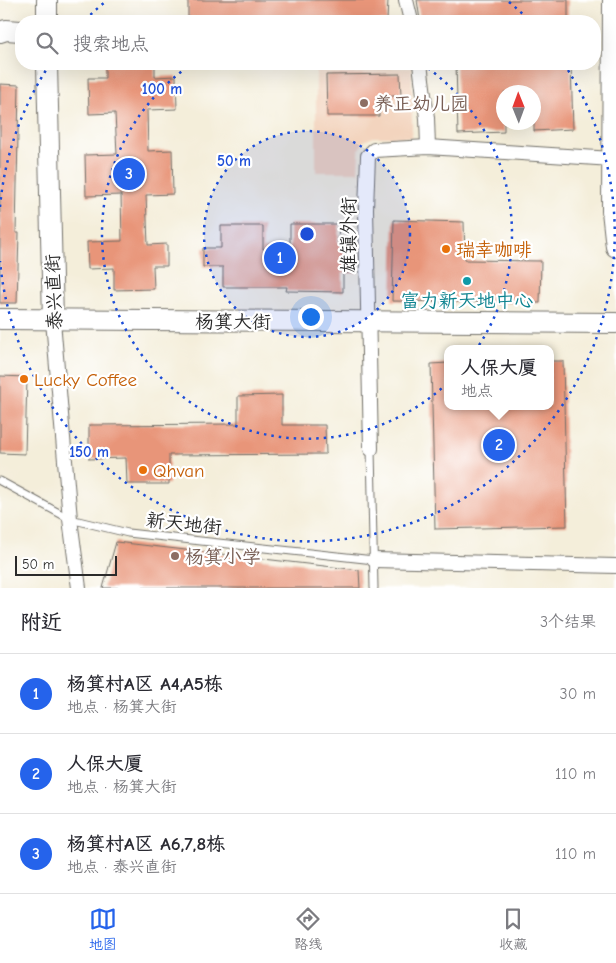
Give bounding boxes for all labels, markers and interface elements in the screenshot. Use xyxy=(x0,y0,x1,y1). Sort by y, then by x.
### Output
search box xyxy=(15,15,601,70)
icon: search xyxy=(33,29,61,57)
text: 搜索地点 xyxy=(73,33,149,55)
text: 100 m xyxy=(142,80,182,98)
north arrow xyxy=(496,85,541,130)
place label: 养正幼儿园 xyxy=(374,93,469,115)
marker: 养正幼儿园 xyxy=(358,97,370,109)
text: 50 m xyxy=(217,152,251,170)
pin: 3 xyxy=(113,155,145,193)
street label: 雄镇外街 xyxy=(338,197,360,273)
centre of rings xyxy=(298,225,316,243)
pin: 1 xyxy=(264,239,296,277)
place label: 瑞幸咖啡 xyxy=(456,239,532,261)
marker: 瑞幸咖啡 xyxy=(440,243,452,255)
street label: 泰兴直街 xyxy=(42,254,66,330)
marker: 富力新天地中心 xyxy=(461,275,473,287)
place label: 富力新天地中心 xyxy=(400,290,534,312)
your location xyxy=(298,304,324,330)
street label: 杨箕大街 xyxy=(195,311,271,333)
popup xyxy=(444,345,554,410)
text: 人保大厦 xyxy=(461,357,537,379)
place label: Lucky Coffee xyxy=(34,369,137,391)
marker: Lucky Coffee xyxy=(18,373,30,385)
text: 地点 xyxy=(461,382,493,400)
pin: 2 xyxy=(483,426,515,464)
text: 150 m xyxy=(69,443,109,461)
place label: Qhvan xyxy=(153,460,205,482)
marker: Qhvan xyxy=(137,464,149,476)
street label: 新天地街 xyxy=(145,509,223,539)
place label: 杨箕小学 xyxy=(185,546,261,568)
marker: 杨箕小学 xyxy=(169,550,181,562)
scale bar xyxy=(15,553,118,576)
text: 50 m xyxy=(22,556,54,573)
text: 附近 xyxy=(20,610,62,634)
text: 3个结果 xyxy=(540,613,596,631)
text: 杨箕村A区 A4,A5栋 xyxy=(67,673,223,695)
text: 1 xyxy=(33,685,39,703)
text: 30 m xyxy=(560,685,596,703)
text: 地点 · 杨箕大街 xyxy=(67,698,177,716)
text: 人保大厦 xyxy=(67,753,143,775)
text: 2 xyxy=(32,765,40,783)
text: 110 m xyxy=(555,765,596,783)
text: 地点 · 杨箕大街 xyxy=(67,778,177,796)
text: 杨箕村A区 A6,7,8栋 xyxy=(67,833,225,855)
text: 3 xyxy=(32,845,40,863)
text: 110 m xyxy=(555,845,596,863)
text: 地点 · 泰兴直街 xyxy=(67,858,177,876)
tab: 地图 xyxy=(89,905,117,953)
tab: 路线 xyxy=(294,905,322,953)
tab: 收藏 xyxy=(499,905,527,953)

